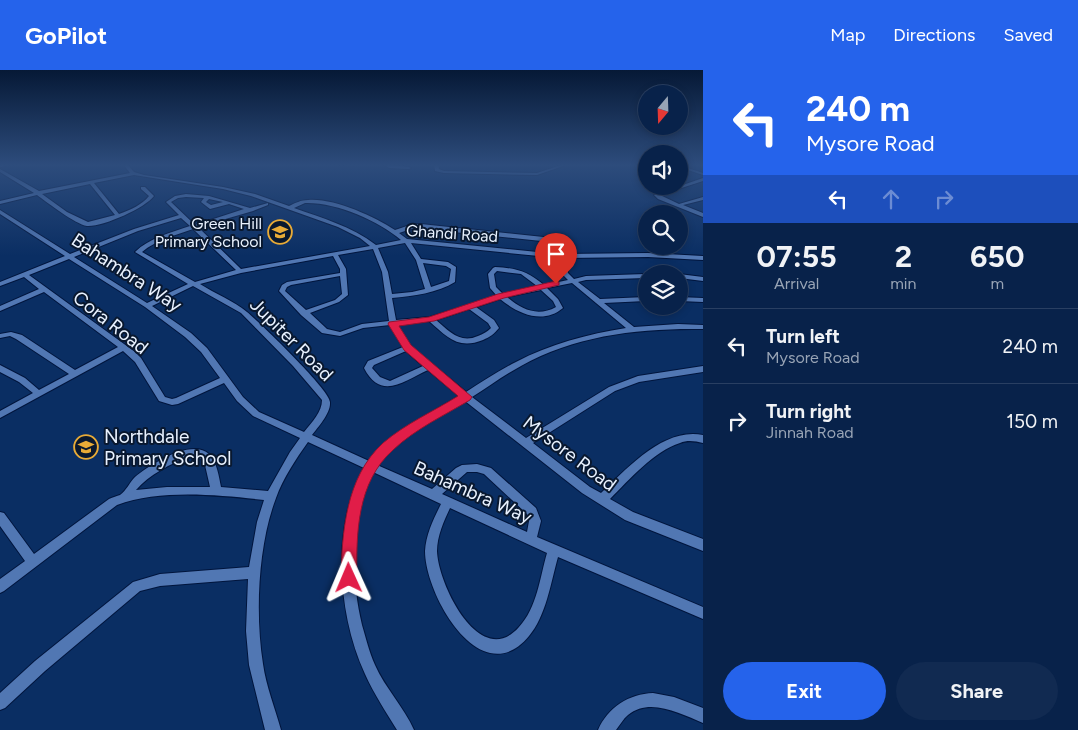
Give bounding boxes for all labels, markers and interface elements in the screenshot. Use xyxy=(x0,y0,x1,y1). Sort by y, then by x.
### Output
text: GoPilot xyxy=(25,21,107,50)
text: Map xyxy=(830,24,865,46)
text: Directions xyxy=(893,24,975,46)
text: Saved xyxy=(1003,24,1053,46)
north arrow xyxy=(638,85,688,135)
map controls xyxy=(638,85,688,315)
text: 240 m xyxy=(806,88,910,130)
icon: left xyxy=(723,90,788,155)
text: Mysore Road xyxy=(806,130,935,157)
button: sound xyxy=(638,145,688,195)
icon: left xyxy=(824,185,852,213)
icon: ahead xyxy=(877,185,905,213)
icon: right xyxy=(930,185,958,213)
button: search xyxy=(638,205,688,255)
place label: Green Hill Primary School xyxy=(155,214,262,251)
school or university icon: Green Hill Primary School xyxy=(267,219,293,245)
street label: Ghandi Road xyxy=(405,221,499,246)
street label: Bahambra Way xyxy=(67,228,186,317)
pin xyxy=(535,233,577,284)
text: 07:55 xyxy=(757,238,837,275)
text: 2 xyxy=(895,238,912,275)
text: 650 xyxy=(970,238,1024,275)
icon: arrive xyxy=(542,240,570,268)
button: layers xyxy=(638,265,688,315)
text: Arrival xyxy=(774,274,819,293)
text: min xyxy=(890,274,917,293)
text: m xyxy=(990,274,1004,293)
street label: Cora Road xyxy=(68,286,153,359)
street label: Jupiter Road xyxy=(245,293,338,386)
text: Turn left xyxy=(766,325,840,348)
icon: left xyxy=(723,332,751,360)
text: 240 m xyxy=(1003,335,1058,358)
text: Mysore Road xyxy=(766,348,860,367)
text: Turn right xyxy=(766,400,852,423)
icon: right xyxy=(723,407,751,435)
text: 150 m xyxy=(1006,410,1058,433)
street label: Mysore Road xyxy=(518,411,621,496)
text: Jinnah Road xyxy=(766,423,854,442)
place label: Northdale Primary School xyxy=(104,425,232,470)
school or university icon: Northdale Primary School xyxy=(73,434,99,460)
street label: Bahambra Way xyxy=(410,456,535,529)
position arrow xyxy=(322,551,374,603)
button: Exit xyxy=(723,662,886,720)
button: Share xyxy=(896,662,1058,720)

